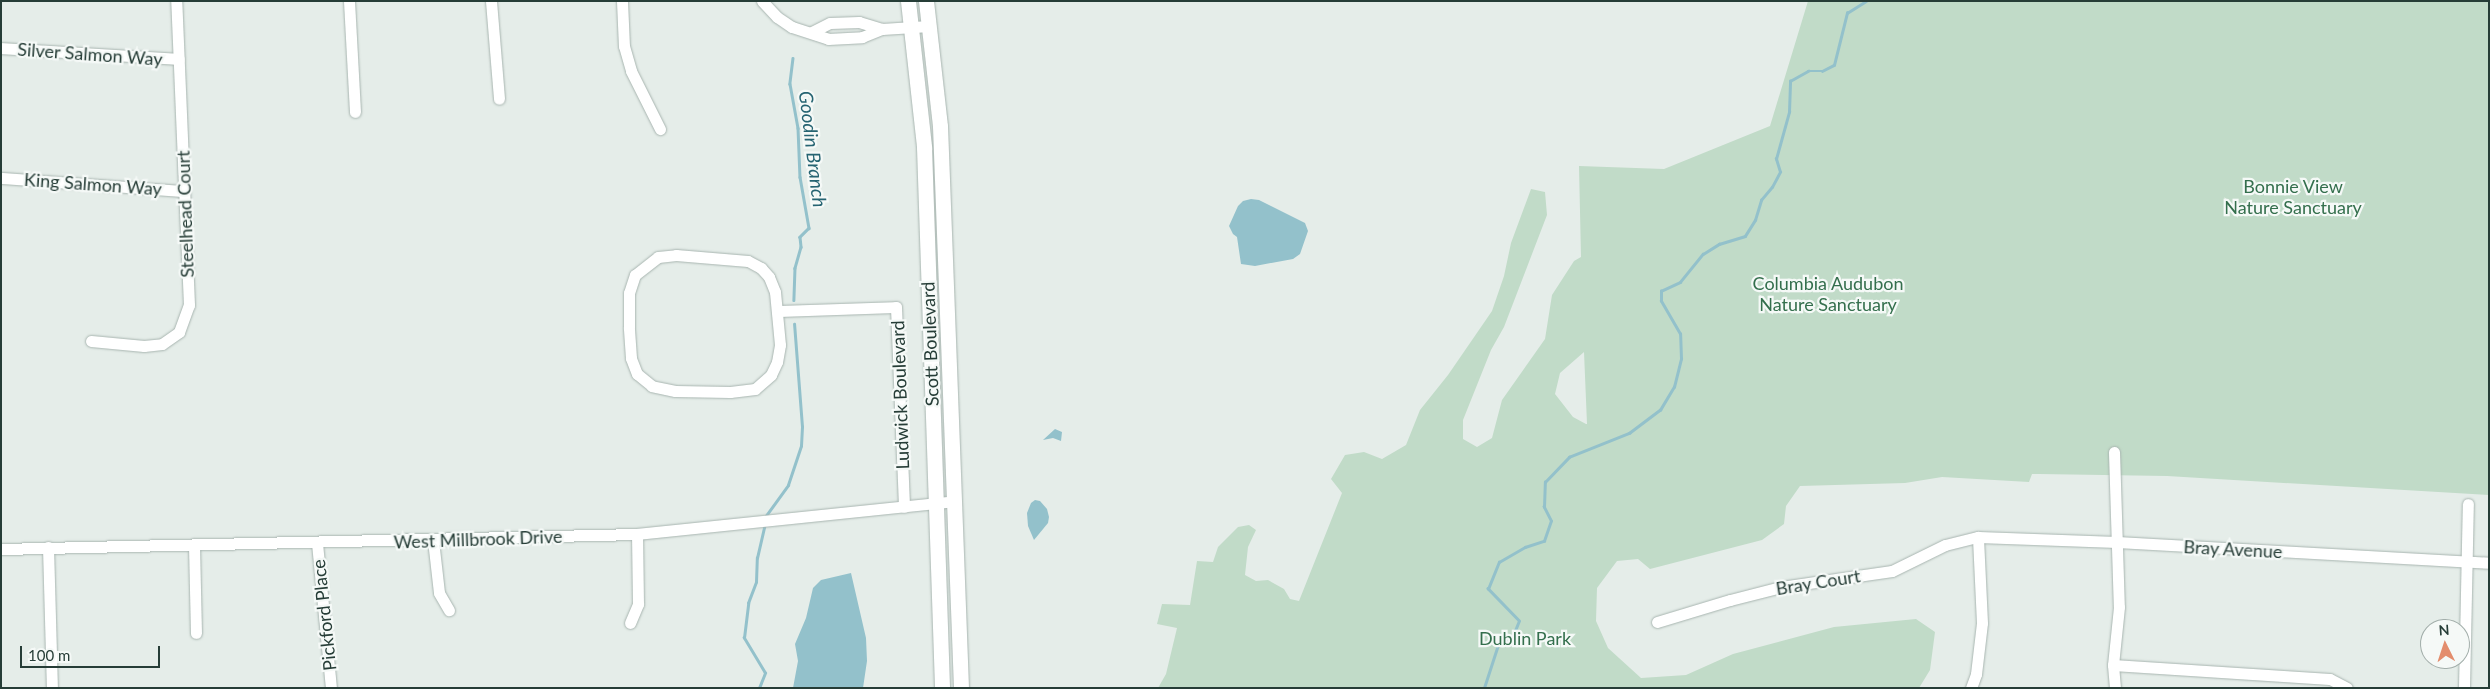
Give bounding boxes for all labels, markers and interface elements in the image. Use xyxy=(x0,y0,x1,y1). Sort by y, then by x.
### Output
street label: Silver Salmon Way xyxy=(16,38,164,70)
water label: Goodin Branch xyxy=(795,89,831,209)
street label: Steelhead Court xyxy=(172,150,198,278)
street label: King Salmon Way xyxy=(23,168,163,200)
park label: Bonnie View Nature Sanctuary xyxy=(2224,176,2362,218)
park label: Columbia Audubon Nature Sanctuary xyxy=(1752,273,1904,316)
street label: Scott Boulevard xyxy=(917,281,943,407)
street label: Ludwick Boulevard xyxy=(887,320,913,470)
street label: West Millbrook Drive xyxy=(393,525,563,553)
street label: Bray Avenue xyxy=(2182,536,2284,562)
street label: Pickford Place xyxy=(307,558,341,672)
street label: Bray Court xyxy=(1774,565,1862,599)
north arrow xyxy=(2420,619,2470,669)
text: N xyxy=(2438,621,2450,638)
park label: Dublin Park xyxy=(1479,627,1571,649)
scale bar xyxy=(22,636,162,668)
text: 100 m xyxy=(28,646,70,664)

